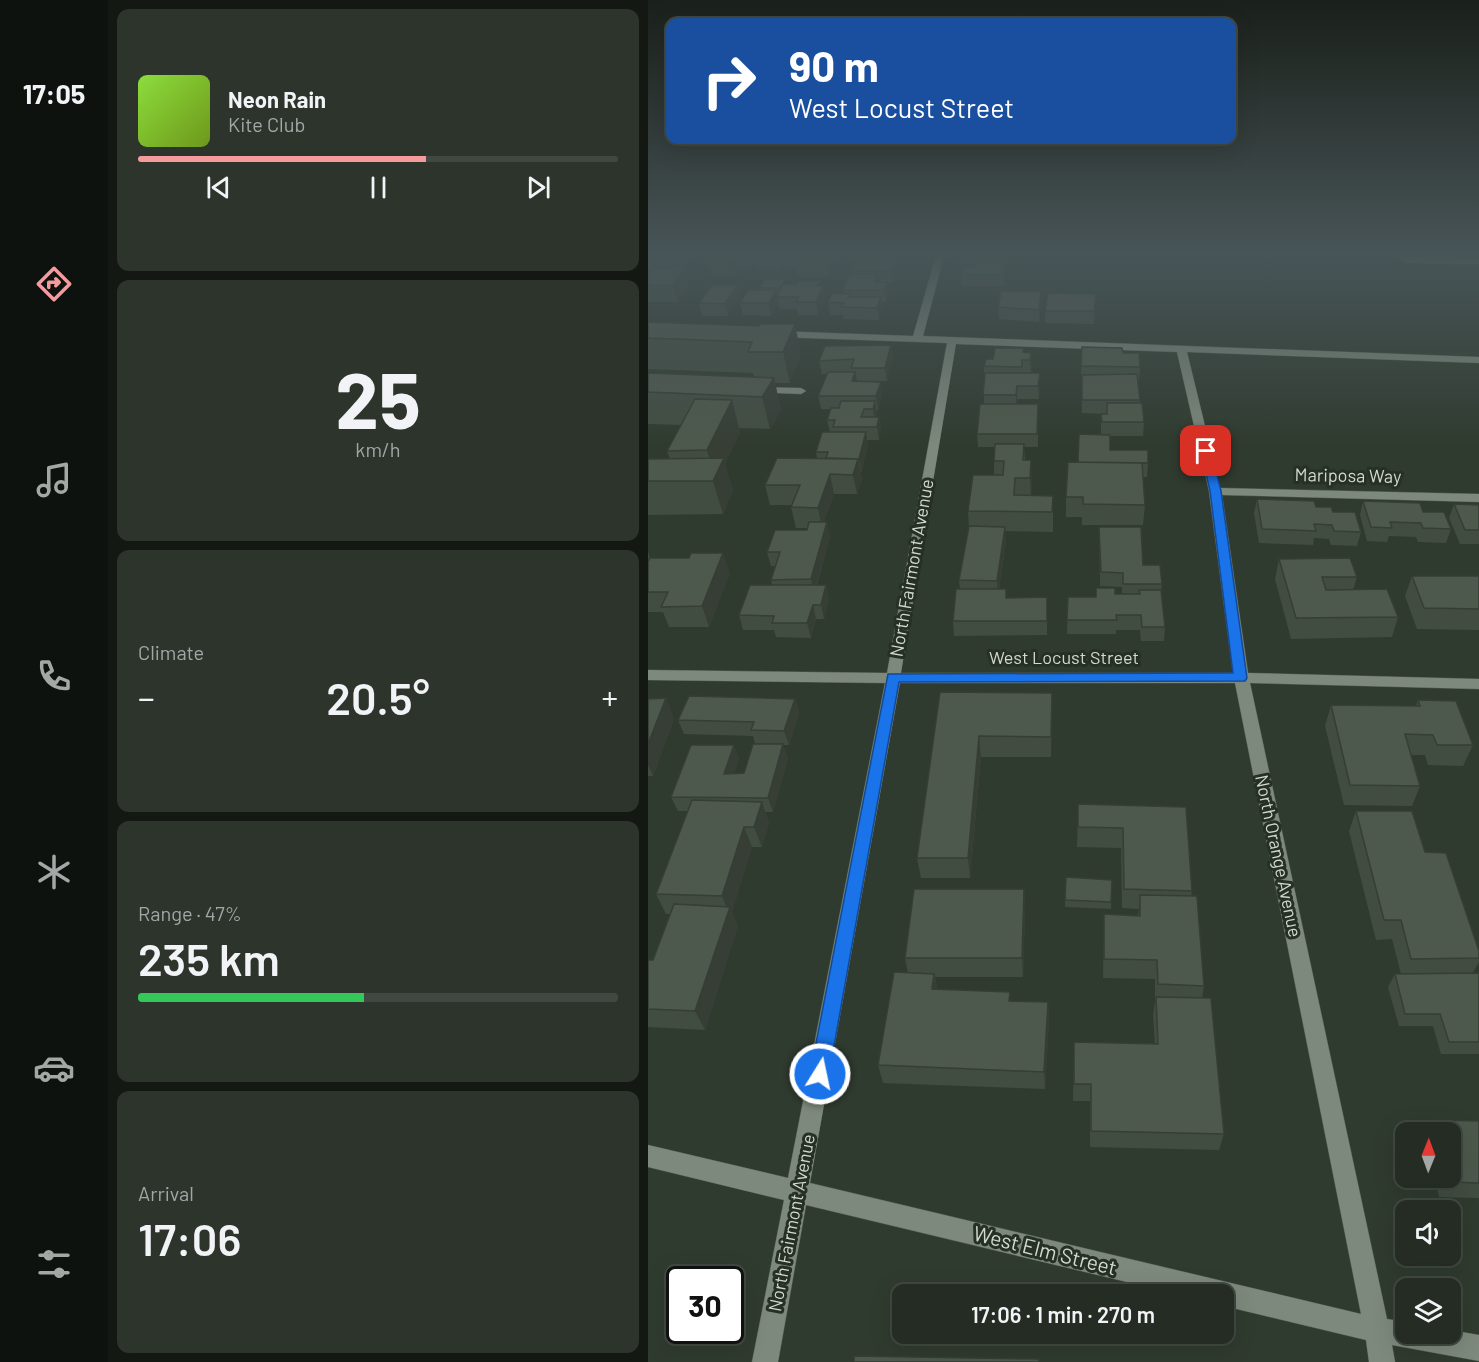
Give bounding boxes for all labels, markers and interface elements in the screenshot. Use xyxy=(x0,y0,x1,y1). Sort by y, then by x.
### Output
text: 90 m xyxy=(789,40,879,90)
icon: right xyxy=(690,42,768,120)
text: 17:05 xyxy=(23,77,85,109)
text: Neon Rain xyxy=(228,86,326,112)
text: West Locust Street xyxy=(789,91,1014,123)
text: Kite Club xyxy=(228,112,305,136)
icon: previous xyxy=(202,171,235,204)
icon: pause xyxy=(362,171,395,204)
icon: next xyxy=(522,171,555,204)
icon: directions xyxy=(33,263,75,305)
text: 25 xyxy=(335,351,421,445)
pin xyxy=(1180,425,1231,476)
icon: arrive xyxy=(1189,434,1222,467)
text: km/h xyxy=(355,437,401,461)
icon: music xyxy=(33,459,75,501)
street label: Mariposa Way xyxy=(1295,463,1402,487)
street label: North Fairmont Avenue xyxy=(885,477,937,658)
text: Climate xyxy=(138,640,204,664)
street label: West Locust Street xyxy=(989,646,1139,668)
icon: phone xyxy=(33,655,75,697)
text: 20.5° xyxy=(326,670,430,724)
text: − xyxy=(138,677,155,717)
text: + xyxy=(601,677,618,717)
street label: North Orange Avenue xyxy=(1251,773,1307,939)
icon: climate xyxy=(33,851,75,893)
text: Range · 47% xyxy=(138,901,242,925)
text: 235 km xyxy=(138,931,280,985)
position arrow xyxy=(788,1042,852,1106)
icon: car xyxy=(33,1047,75,1089)
north arrow xyxy=(1395,1122,1461,1188)
map controls xyxy=(1395,1122,1461,1344)
street label: North Fairmont Avenue xyxy=(763,1132,819,1313)
text: Arrival xyxy=(138,1181,194,1205)
button: sound xyxy=(1395,1200,1461,1266)
text: 17:06 xyxy=(138,1211,241,1265)
street label: West Elm Street xyxy=(971,1220,1120,1279)
icon: filters xyxy=(33,1243,75,1285)
speed limit sign: 30 xyxy=(666,1266,744,1344)
button: layers xyxy=(1395,1278,1461,1344)
text: 17:06 · 1 min · 270 m xyxy=(971,1301,1155,1327)

